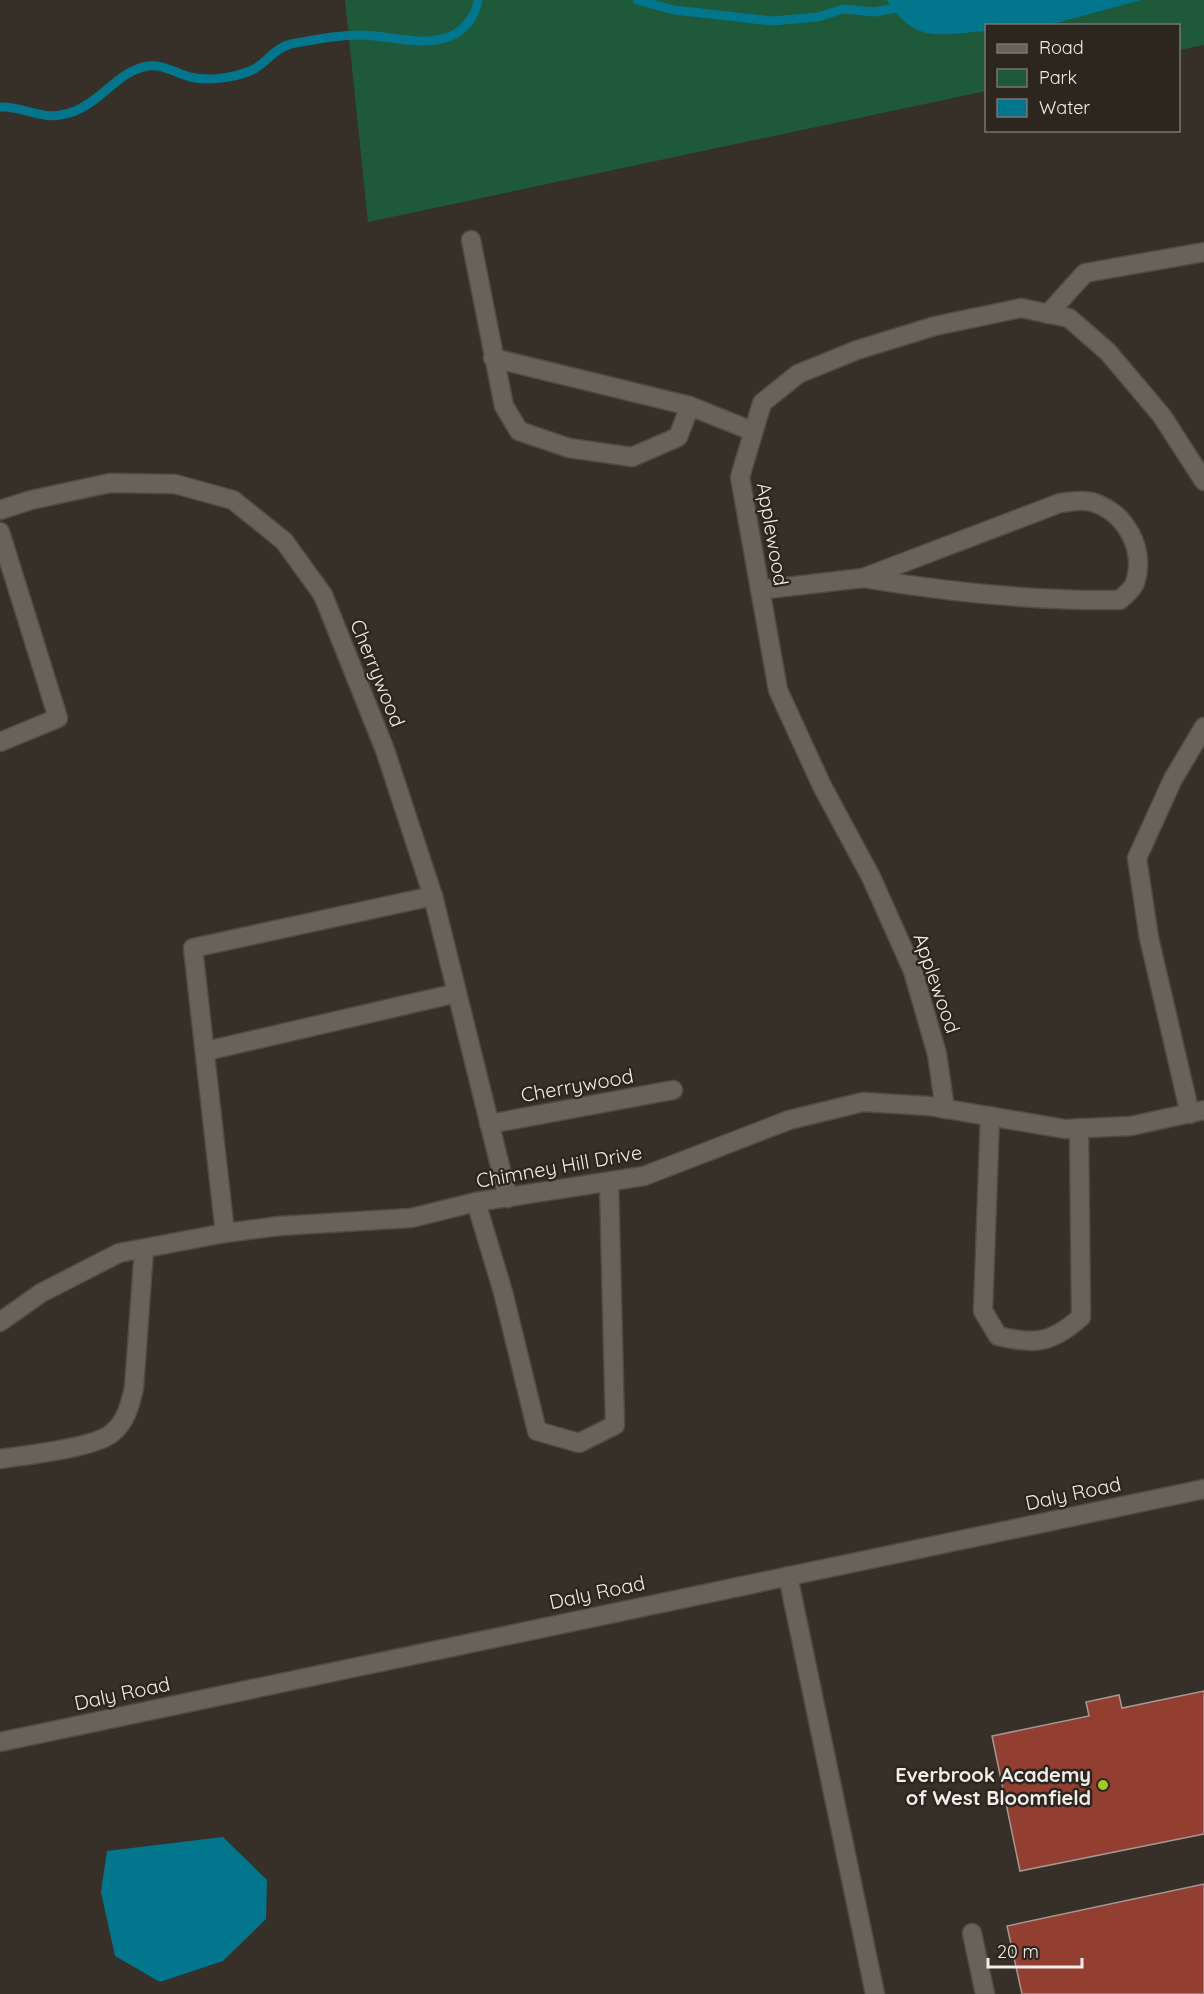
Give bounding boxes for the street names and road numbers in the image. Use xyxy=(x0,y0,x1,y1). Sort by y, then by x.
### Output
street label: Applewood xyxy=(752,481,794,587)
street label: Cherrywood xyxy=(345,616,411,730)
street label: Applewood xyxy=(908,930,966,1036)
street label: Cherrywood xyxy=(519,1063,635,1107)
street label: Chimney Hill Drive xyxy=(474,1139,644,1193)
street label: Daly Road xyxy=(1023,1471,1123,1515)
street label: Daly Road xyxy=(547,1570,647,1614)
street label: Daly Road xyxy=(72,1671,172,1715)

